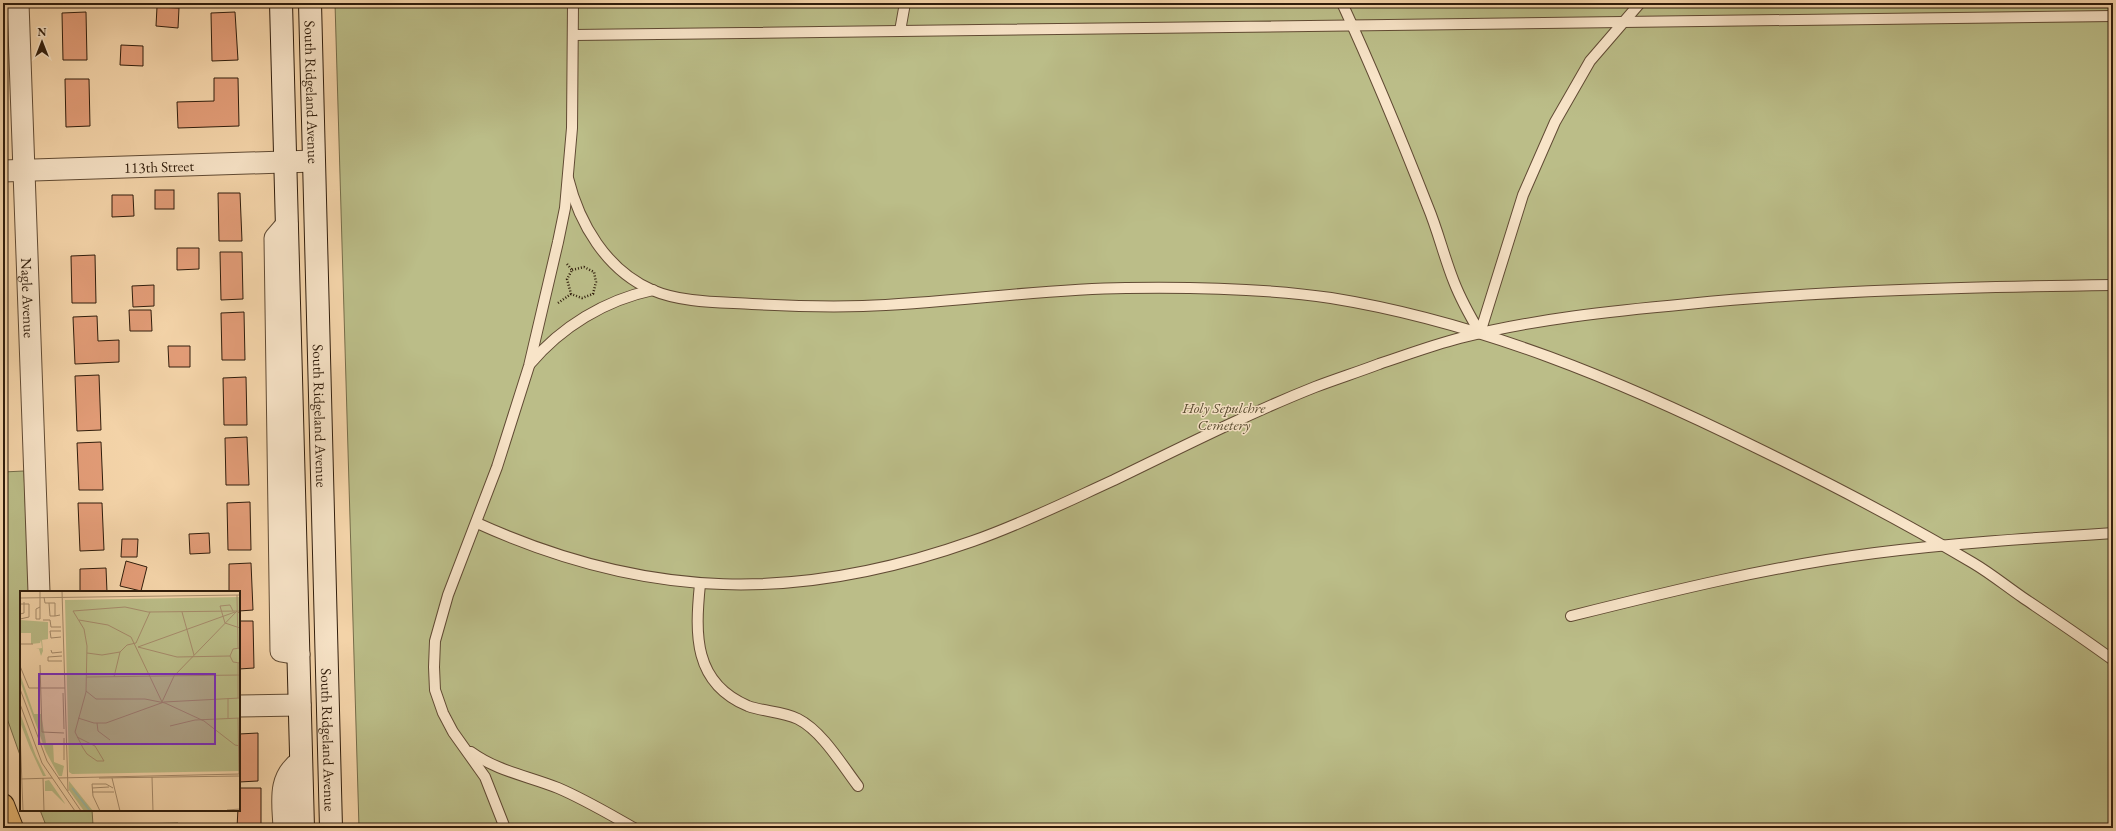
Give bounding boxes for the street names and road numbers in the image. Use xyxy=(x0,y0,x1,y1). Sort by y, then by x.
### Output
street label: South Ridgeland Avenue xyxy=(301,20,324,164)
street label: 113th Street xyxy=(124,155,195,177)
street label: Nagle Avenue xyxy=(18,257,39,338)
street label: South Ridgeland Avenue xyxy=(309,344,332,488)
street label: South Ridgeland Avenue xyxy=(317,668,340,812)

